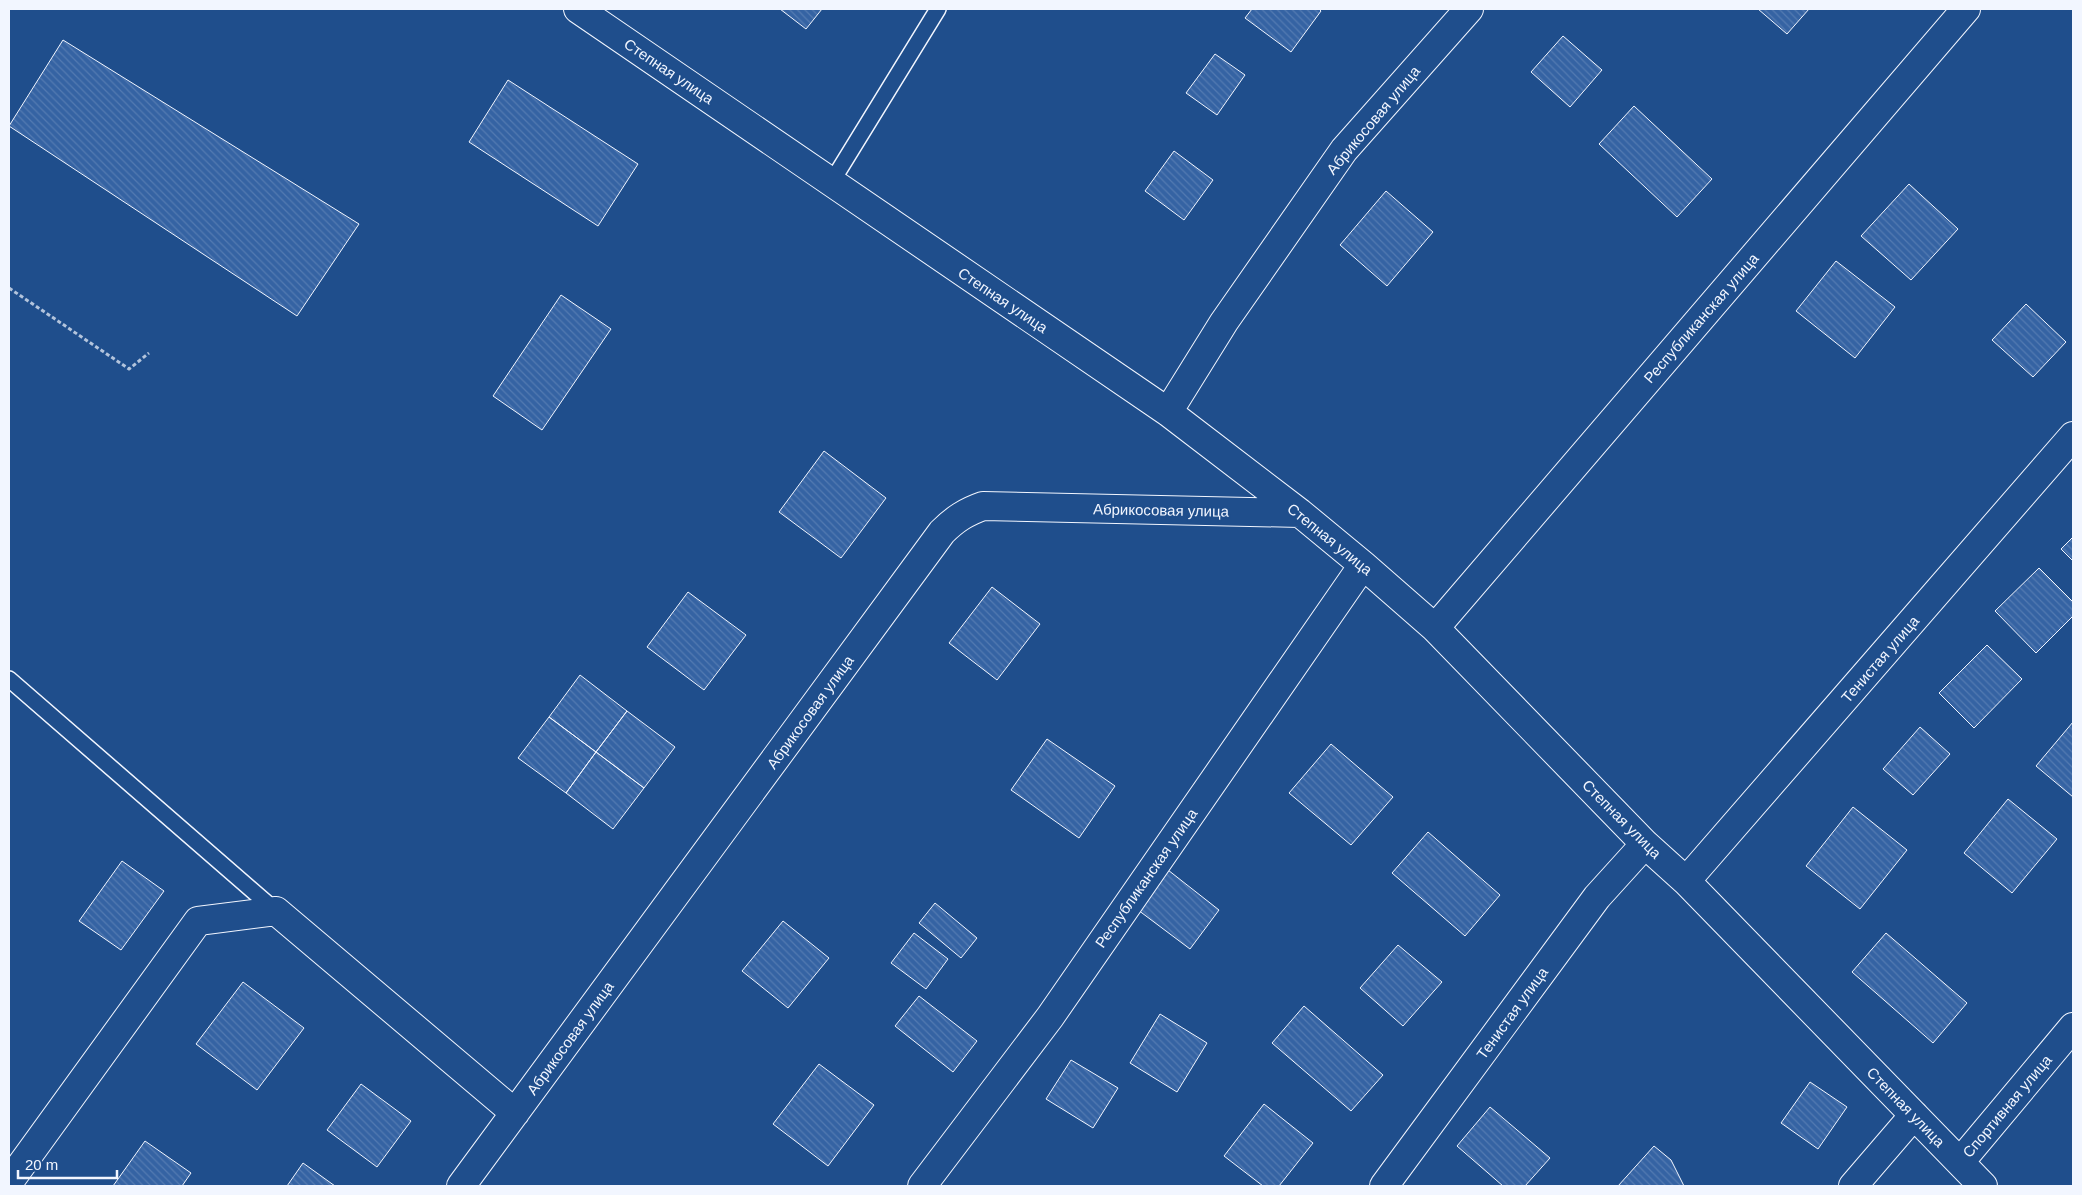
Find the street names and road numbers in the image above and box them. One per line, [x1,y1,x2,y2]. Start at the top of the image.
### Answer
street label: Степная улица [621,35,717,108]
street label: Абрикосовая улица [1323,62,1424,178]
street label: Республиканская улица [1640,249,1762,386]
street label: Степная улица [955,264,1051,337]
street label: Абрикосовая улица [1093,500,1230,520]
street label: Степная улица [1284,500,1376,579]
street label: Тенистая улица [1838,612,1923,706]
street label: Абрикосовая улица [763,651,857,772]
street label: Степная улица [1579,776,1665,862]
street label: Республиканская улица [1091,805,1201,951]
street label: Тенистая улица [1473,963,1551,1062]
street label: Абрикосовая улица [523,977,617,1098]
street label: Спортивная улица [1959,1051,2055,1161]
street label: Степная улица [1864,1064,1949,1151]

